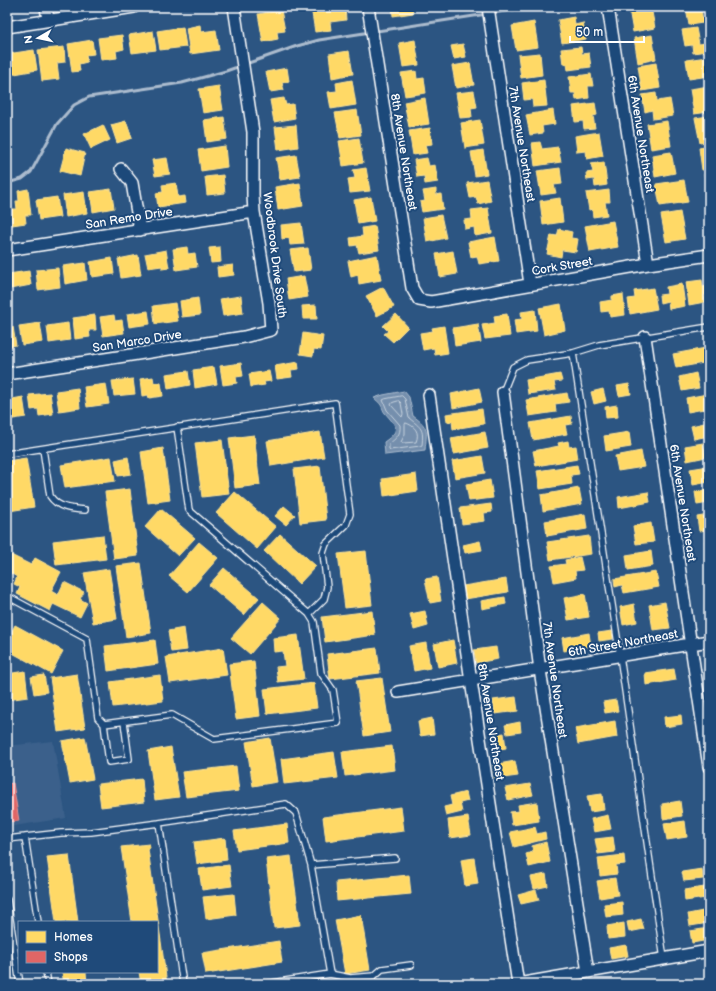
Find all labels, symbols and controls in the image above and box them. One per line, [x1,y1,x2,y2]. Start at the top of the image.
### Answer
north arrow [18,18,58,58]
scale bar [570,18,644,44]
text: 50 m [576,25,603,40]
text: N [22,34,36,45]
street label: 6th Avenue Northeast [624,74,657,194]
street label: 7th Avenue Northeast [505,85,538,203]
street label: 8th Avenue Northeast [387,93,420,212]
street label: Woodbrook Drive South [259,191,290,319]
street label: San Remo Drive [84,204,174,233]
street label: Cork Street [530,254,594,279]
street label: San Marco Drive [91,327,183,356]
street label: 6th Avenue Northeast [666,443,699,563]
street label: 7th Avenue Northeast [539,621,570,739]
street label: 6th Street Northeast [567,626,679,661]
street label: 8th Avenue Northeast [474,663,507,782]
legend [18,921,158,973]
text: Homes [54,930,93,945]
text: Shops [54,950,88,965]

